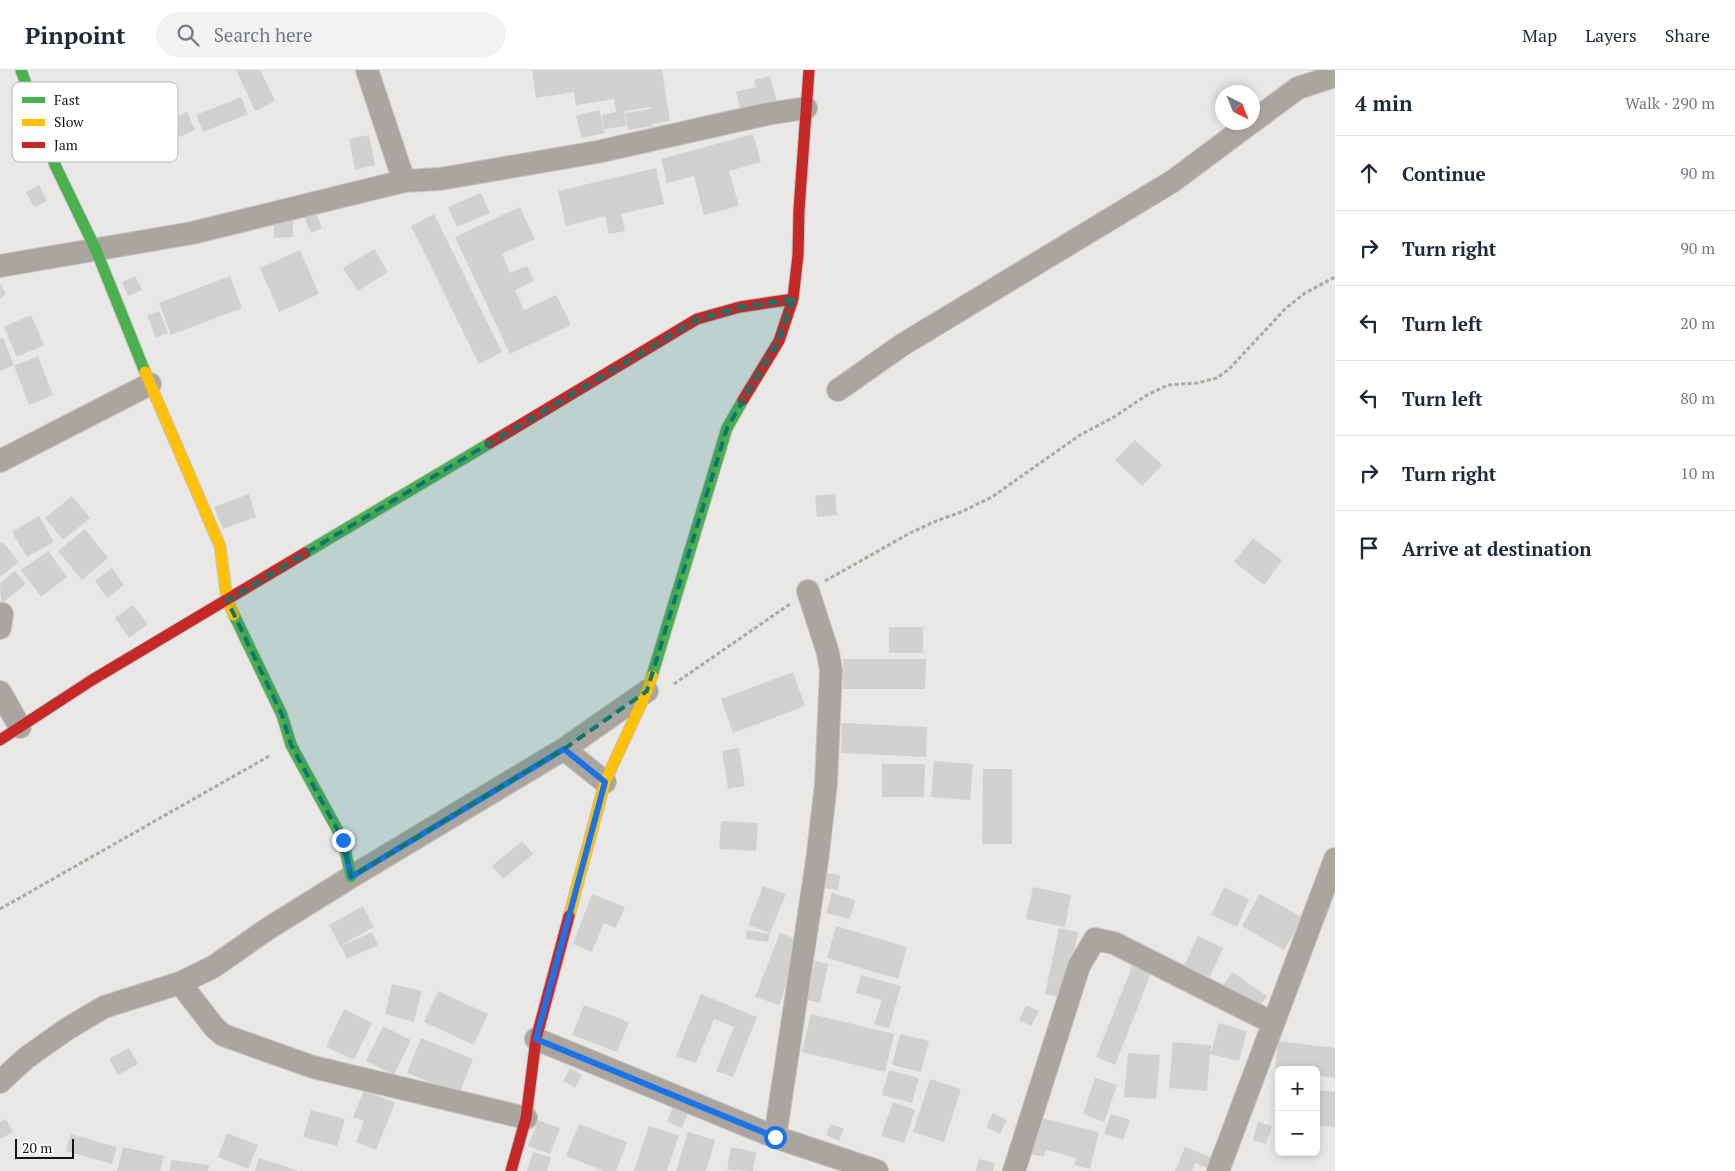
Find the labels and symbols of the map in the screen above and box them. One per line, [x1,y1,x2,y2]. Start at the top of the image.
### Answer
legend [12,82,178,162]
north arrow [1215,85,1260,130]
text: Fast [54,90,81,109]
text: Slow [54,112,84,131]
text: Jam [54,135,78,154]
route end [332,829,355,852]
route start [764,1126,787,1149]
scale bar [15,1136,74,1159]

